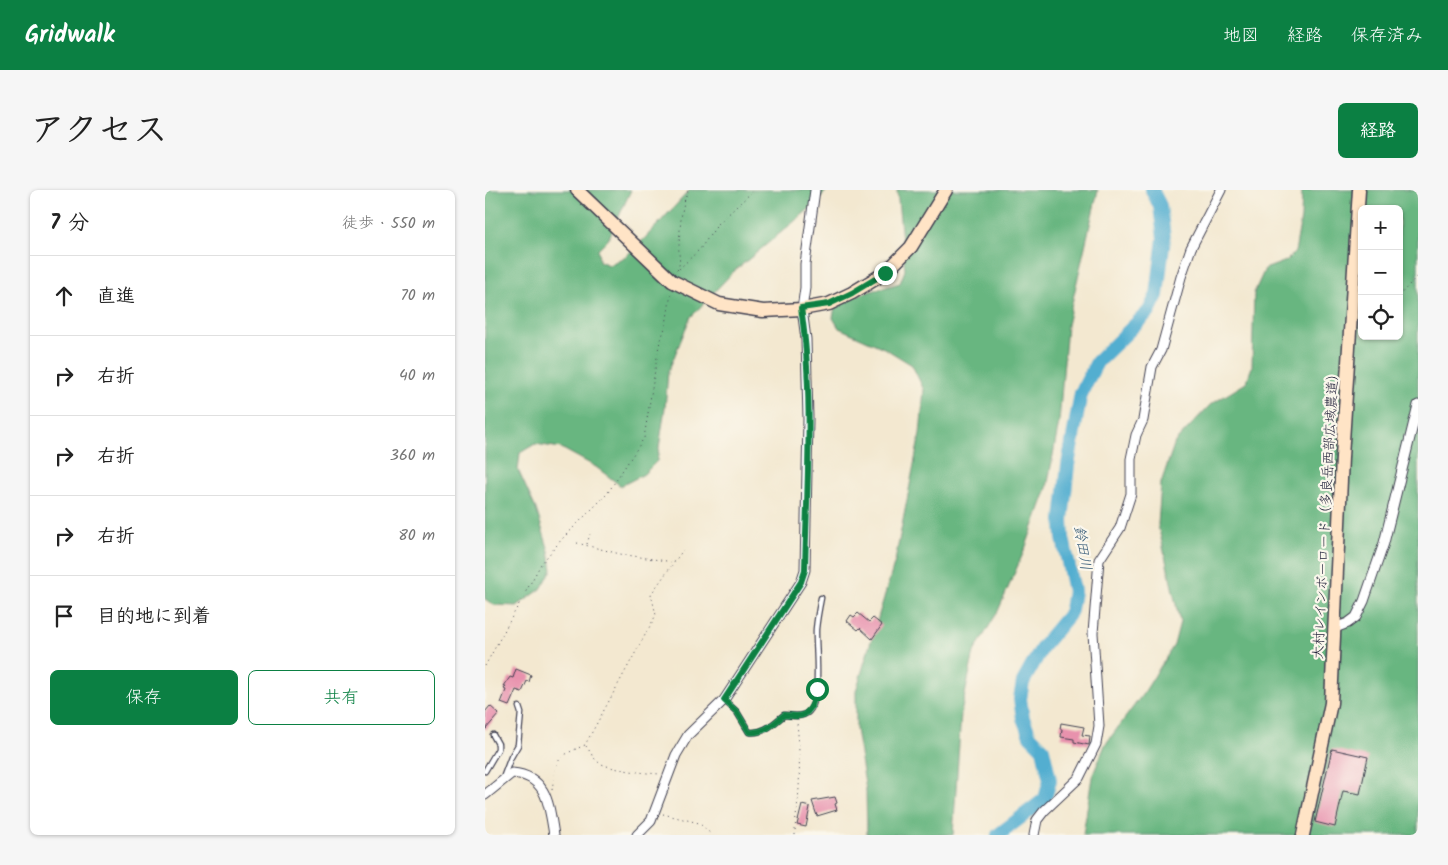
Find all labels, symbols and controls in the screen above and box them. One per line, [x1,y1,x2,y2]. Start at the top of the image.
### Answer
text: Gridwalk [25,16,115,55]
text: 地図 [1223,22,1259,51]
text: 経路 [1287,22,1323,51]
text: 保存済み [1351,22,1423,51]
button: 経路 [1338,103,1418,158]
text: アクセス [30,104,168,160]
map controls [1358,205,1403,340]
button: + [1358,205,1403,250]
text: 7 分 [50,207,89,240]
text: 徒歩 · 550 m [342,211,435,236]
button: − [1358,250,1403,295]
route end [874,262,897,285]
icon: ahead [50,282,78,310]
text: 直進 [97,282,135,312]
text: 70 m [400,283,435,308]
button: locate [1358,295,1403,340]
icon: right [50,362,78,390]
text: 右折 [97,362,135,392]
text: 40 m [399,363,435,388]
street label: 大村レインボーロード（多良岳西部広域農道） [1307,366,1345,660]
icon: right [50,442,78,470]
text: 右折 [97,442,135,472]
text: 360 m [390,443,435,468]
icon: right [50,522,78,550]
text: 右折 [97,522,135,552]
text: 80 m [398,523,435,548]
water label: 鈴田川 [1067,524,1097,572]
icon: arrive [50,602,78,630]
text: 目的地に到着 [97,602,211,632]
button: 保存 [50,670,238,725]
button: 共有 [248,670,435,725]
route start [806,678,829,701]

